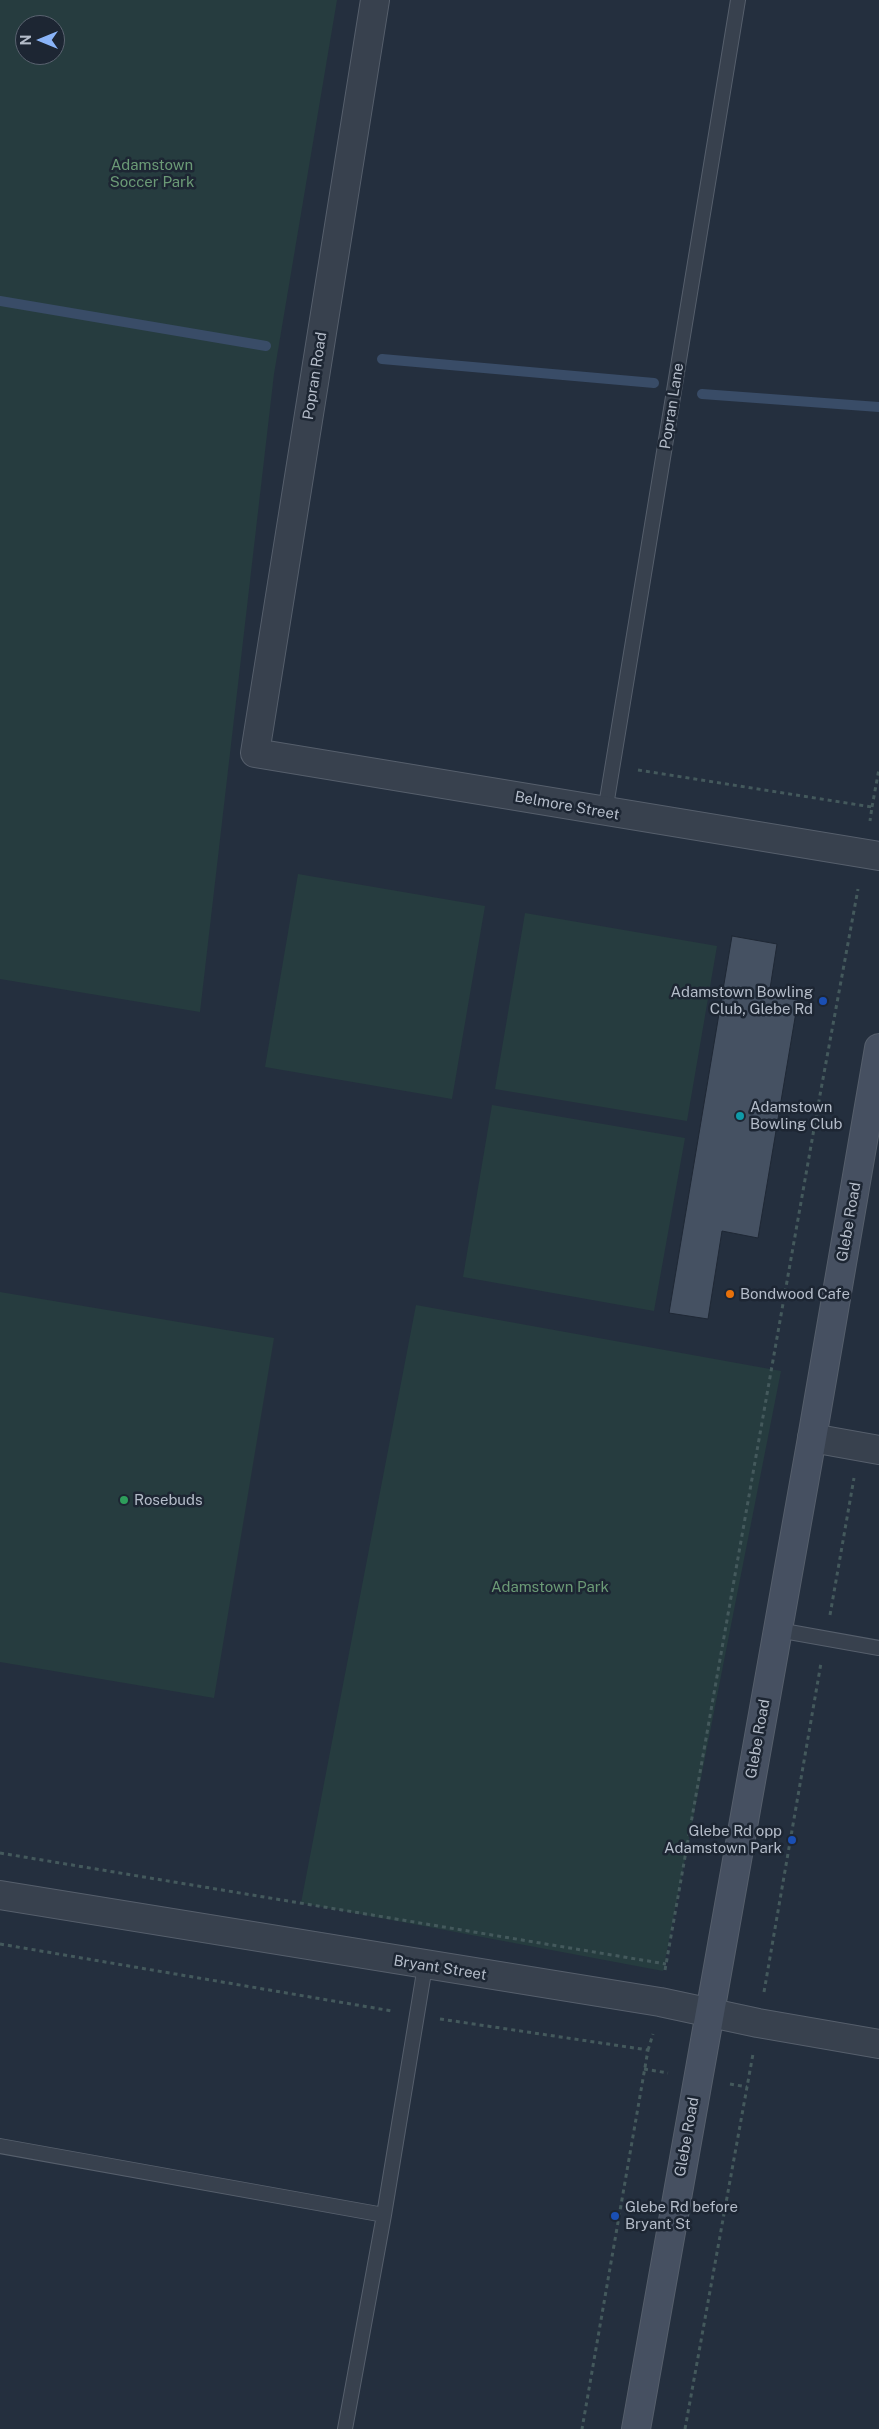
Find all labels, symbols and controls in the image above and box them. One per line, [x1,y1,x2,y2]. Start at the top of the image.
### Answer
north arrow [15,15,65,65]
text: N [18,35,34,45]
park label: Adamstown Soccer Park [110,156,194,191]
street label: Popran Road [299,331,331,421]
street label: Popran Lane [656,362,688,450]
street label: Belmore Street [513,788,621,824]
place label: Adamstown Bowling Club, Glebe Rd [671,983,813,1018]
marker: Adamstown Bowling Club, Glebe Rd [817,995,829,1007]
place label: Adamstown Bowling Club [750,1098,842,1133]
marker: Adamstown Bowling Club [734,1110,746,1122]
street label: Glebe Road [833,1181,865,1263]
place label: Bondwood Cafe [740,1285,850,1303]
marker: Bondwood Cafe [724,1288,736,1300]
place label: Rosebuds [134,1491,203,1509]
marker: Rosebuds [118,1494,130,1506]
park label: Adamstown Park [491,1578,609,1596]
street label: Glebe Road [742,1698,774,1780]
place label: Glebe Rd opp Adamstown Park [664,1822,782,1857]
marker: Glebe Rd opp Adamstown Park [786,1834,798,1846]
street label: Bryant Street [392,1952,488,1984]
street label: Glebe Road [671,2096,703,2178]
place label: Glebe Rd before Bryant St [625,2198,738,2233]
marker: Glebe Rd before Bryant St [609,2210,621,2222]

